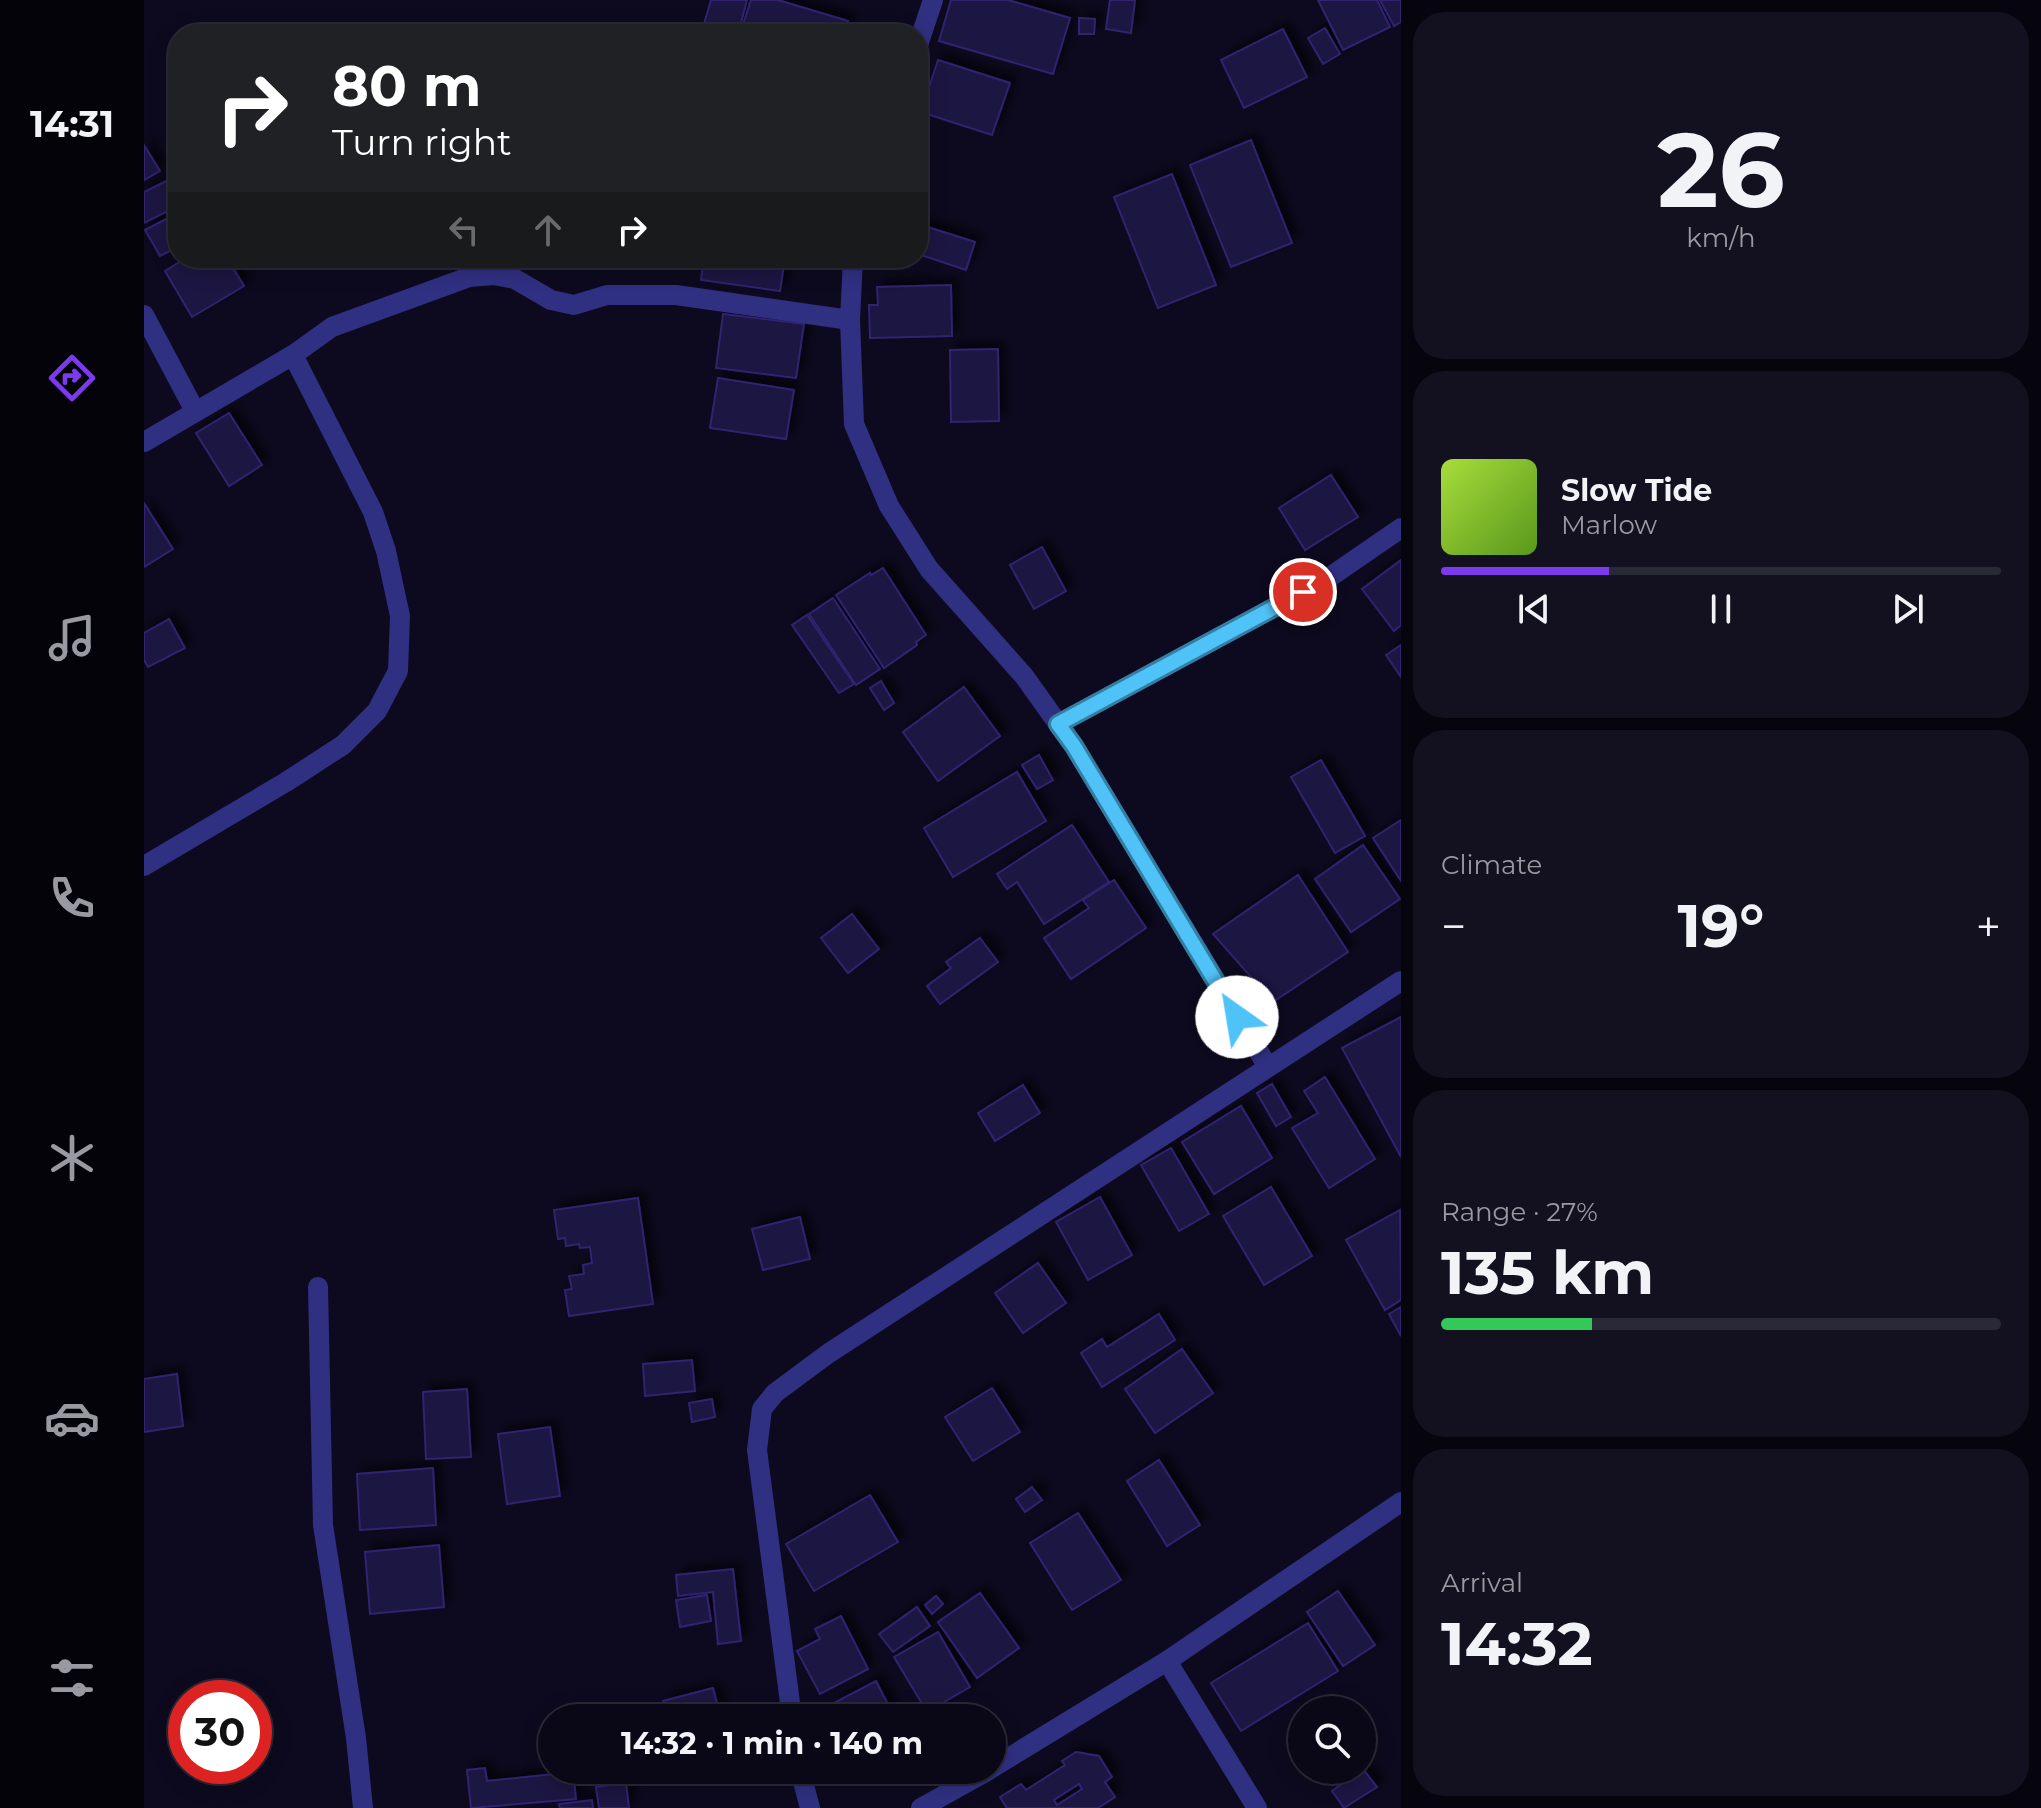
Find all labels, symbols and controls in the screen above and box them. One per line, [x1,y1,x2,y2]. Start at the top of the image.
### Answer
text: 80 m [332,52,482,120]
icon: right [200,56,304,160]
text: 14:31 [30,102,114,146]
text: 26 [1657,106,1785,233]
text: Turn right [332,120,512,164]
icon: left [442,208,486,252]
icon: ahead [526,208,570,252]
icon: right [610,208,654,252]
text: km/h [1686,222,1756,254]
icon: directions [44,350,100,406]
text: Slow Tide [1561,472,1712,509]
text: Marlow [1561,509,1657,541]
pin [1269,558,1337,626]
icon: arrive [1281,570,1325,614]
icon: previous [1512,587,1556,631]
icon: pause [1699,587,1743,631]
icon: next [1886,587,1930,631]
icon: music [44,610,100,666]
text: Climate [1441,849,1542,881]
icon: phone [44,870,100,926]
text: 19° [1678,889,1764,962]
text: − [1441,899,1466,953]
text: + [1976,899,2001,953]
position arrow [1195,975,1279,1059]
icon: climate [44,1130,100,1186]
text: Range · 27% [1441,1196,1598,1228]
text: 135 km [1441,1236,1654,1309]
icon: car [44,1390,100,1446]
text: Arrival [1441,1567,1523,1599]
text: 14:32 [1441,1607,1593,1680]
icon: filters [44,1650,100,1706]
speed limit sign: 30 [168,1680,272,1784]
map controls [1288,1696,1376,1784]
button: search [1288,1696,1376,1784]
text: 14:32 · 1 min · 140 m [621,1725,923,1762]

